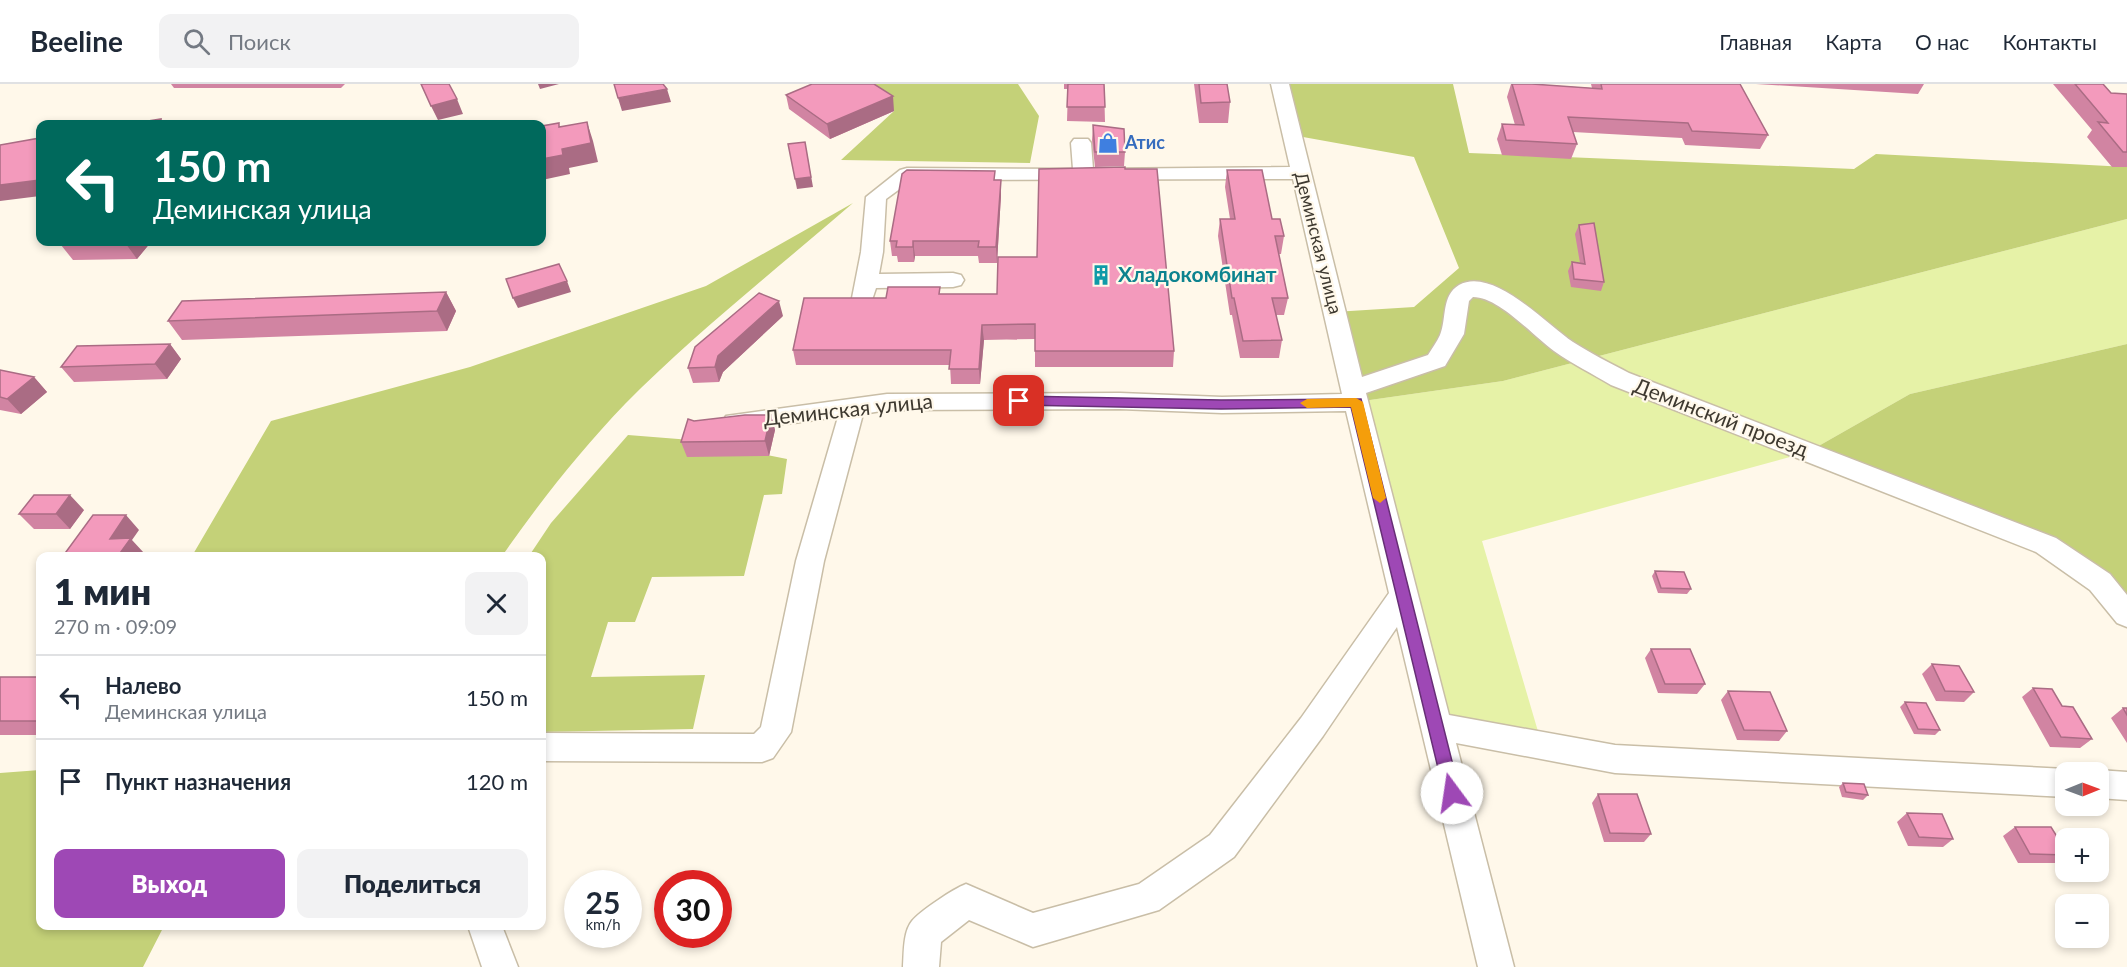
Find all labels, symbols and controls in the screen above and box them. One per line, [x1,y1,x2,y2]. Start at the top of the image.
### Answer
search box [159,14,579,68]
text: Beeline [30,24,123,58]
icon: search [180,25,213,58]
text: Поиск [228,28,291,55]
text: Главная [1719,29,1792,54]
text: Карта [1825,29,1882,54]
text: О нас [1915,29,1969,54]
text: Контакты [2002,29,2097,54]
shop icon: Атис [1096,131,1120,155]
place label: Атис [1124,131,1165,153]
text: 150 m [153,141,271,191]
icon: left [54,144,132,222]
street label: Деминская улица [1291,169,1347,316]
text: Деминская улица [153,192,372,225]
place label: Хладокомбинат [1118,261,1277,286]
building icon: Хладокомбинат [1089,263,1113,287]
street label: Деминский проезд [1631,372,1812,461]
pin [993,375,1044,426]
icon: arrive [1002,384,1035,417]
street label: Деминская улица [762,387,934,430]
text: 1 мин [54,569,151,613]
button: close [465,572,528,635]
text: 270 m · 09:09 [54,614,177,638]
text: Налево [105,672,181,699]
icon: left [54,681,87,714]
text: 150 m [466,684,528,711]
text: Деминская улица [105,699,267,723]
position arrow [1420,761,1484,825]
north arrow [2055,762,2109,816]
map controls [2055,762,2109,948]
icon: arrive [54,765,87,798]
text: Пункт назначения [105,768,291,795]
text: 120 m [466,768,528,795]
button: + [2055,828,2109,882]
button: Выход [54,849,285,918]
button: Поделиться [297,849,528,918]
speed limit sign: 30 [654,870,732,948]
text: 25 [586,884,620,920]
button: − [2055,894,2109,948]
text: km/h [585,915,621,933]

